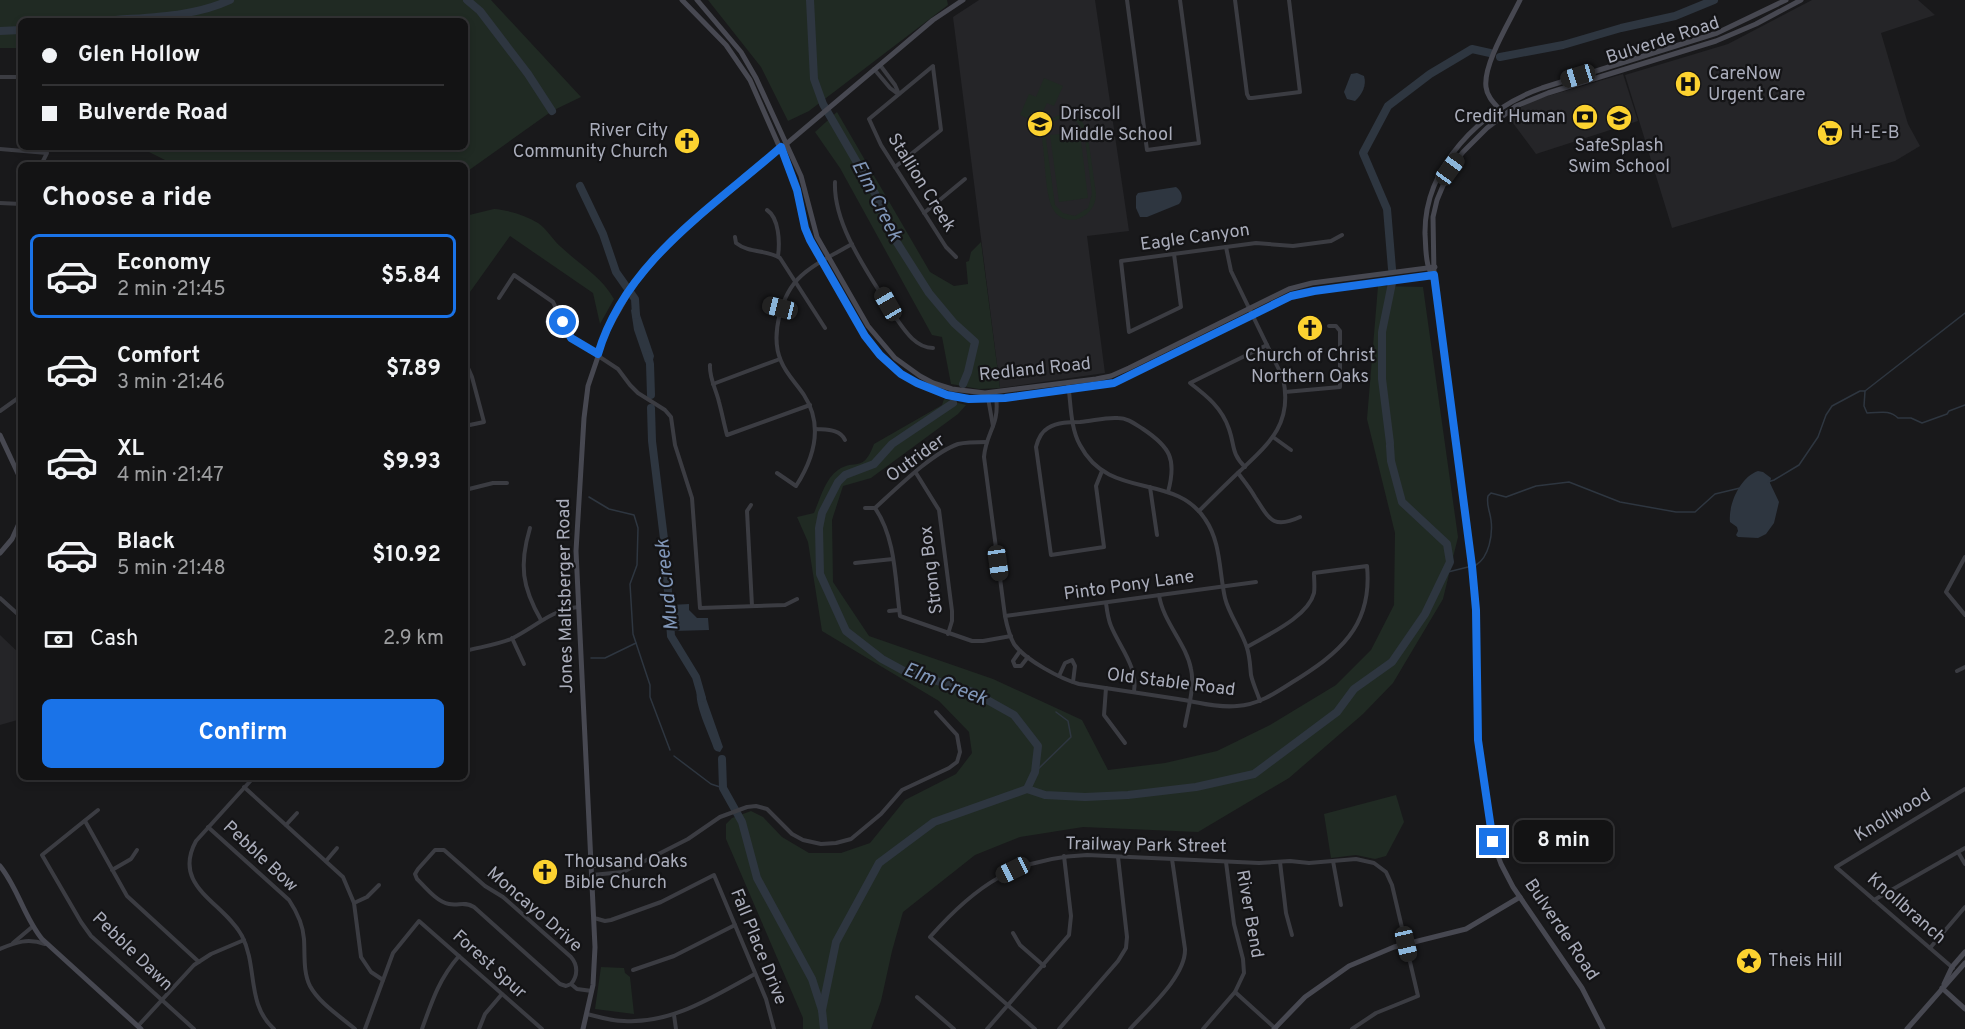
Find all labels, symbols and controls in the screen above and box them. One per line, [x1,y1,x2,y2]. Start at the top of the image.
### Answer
street label: Bulverde Road [1603,12,1723,70]
text: Glen Hollow [78,42,200,69]
car [1558,62,1598,90]
place label: CareNow Urgent Care [1708,63,1805,107]
hospital icon: CareNow Urgent Care [1673,69,1703,99]
text: Bulverde Road [78,100,228,127]
bank icon: Credit Human [1570,102,1600,132]
place label: Driscoll Middle School [1060,103,1173,147]
school or university icon: SafeSplash Swim School [1604,103,1634,133]
place label: Credit Human [1454,106,1566,129]
school or university icon: Driscoll Middle School [1025,109,1055,139]
supermarket icon: H-E-B [1815,118,1845,148]
place label: River City Community Church [513,120,668,164]
place label: H-E-B [1850,122,1900,145]
church icon: River City Community Church [672,126,702,156]
street label: Stallion Creek [881,129,961,237]
place label: SafeSplash Swim School [1568,135,1670,179]
car [1432,149,1468,189]
water label: Elm Creek [844,156,908,247]
text: Choose a ride [42,181,212,215]
street label: Eagle Canyon [1139,219,1251,257]
icon: car [45,249,99,303]
text: Economy [117,250,211,277]
text: $5.84 [381,263,441,290]
text: 2 min · 21:45 [117,277,226,303]
car [871,284,905,324]
car [760,295,800,321]
route start [549,308,576,335]
church icon: Church of Christ Northern Oaks [1295,313,1325,343]
icon: car [45,342,99,396]
text: Comfort [117,343,200,370]
place label: Church of Christ Northern Oaks [1245,345,1375,389]
street label: Redland Road [978,353,1092,387]
text: $7.89 [386,356,441,383]
text: 3 min · 21:46 [117,370,225,396]
street label: Outrider [882,430,950,488]
icon: car [45,435,99,489]
text: XL [117,436,144,463]
text: $9.93 [382,449,441,476]
text: 4 min · 21:47 [117,463,224,489]
street label: Jones Maltsberger Road [553,498,579,694]
street label: Strong Box [915,524,949,616]
icon: car [45,528,99,582]
text: Black [117,529,175,556]
water label: Mud Creek [650,537,686,632]
text: $10.92 [372,542,441,569]
car [987,544,1009,582]
text: 5 min · 21:48 [117,556,226,582]
street label: Pinto Pony Lane [1062,565,1196,607]
icon: cash [42,623,75,656]
text: Cash [90,626,139,653]
text: 2.9 km [383,626,444,652]
water label: Elm Creek [899,657,992,713]
street label: Old Stable Road [1105,664,1237,702]
button: Confirm [42,699,444,768]
street label: Knollwood [1851,784,1935,848]
street label: Pebble Bow [218,816,303,898]
callout: 8 min [1514,821,1613,863]
route end [1479,828,1506,855]
text: 8 min [1537,828,1590,854]
street label: Trailway Park Street [1065,833,1227,859]
place label: Thousand Oaks Bible Church [564,851,688,895]
car [993,854,1033,886]
church icon: Thousand Oaks Bible Church [530,857,560,887]
street label: Moncayo Drive [481,862,587,958]
street label: River Bend [1230,868,1268,960]
street label: Knollbranch [1862,868,1950,950]
street label: Bulverde Road [1518,875,1604,985]
street label: Fall Place Drive [724,886,792,1008]
street label: Pebble Dawn [87,908,177,996]
car [1393,924,1419,964]
street label: Forest Spur [447,926,531,1004]
place icon: Theis Hill [1734,946,1764,976]
place label: Theis Hill [1768,950,1842,973]

